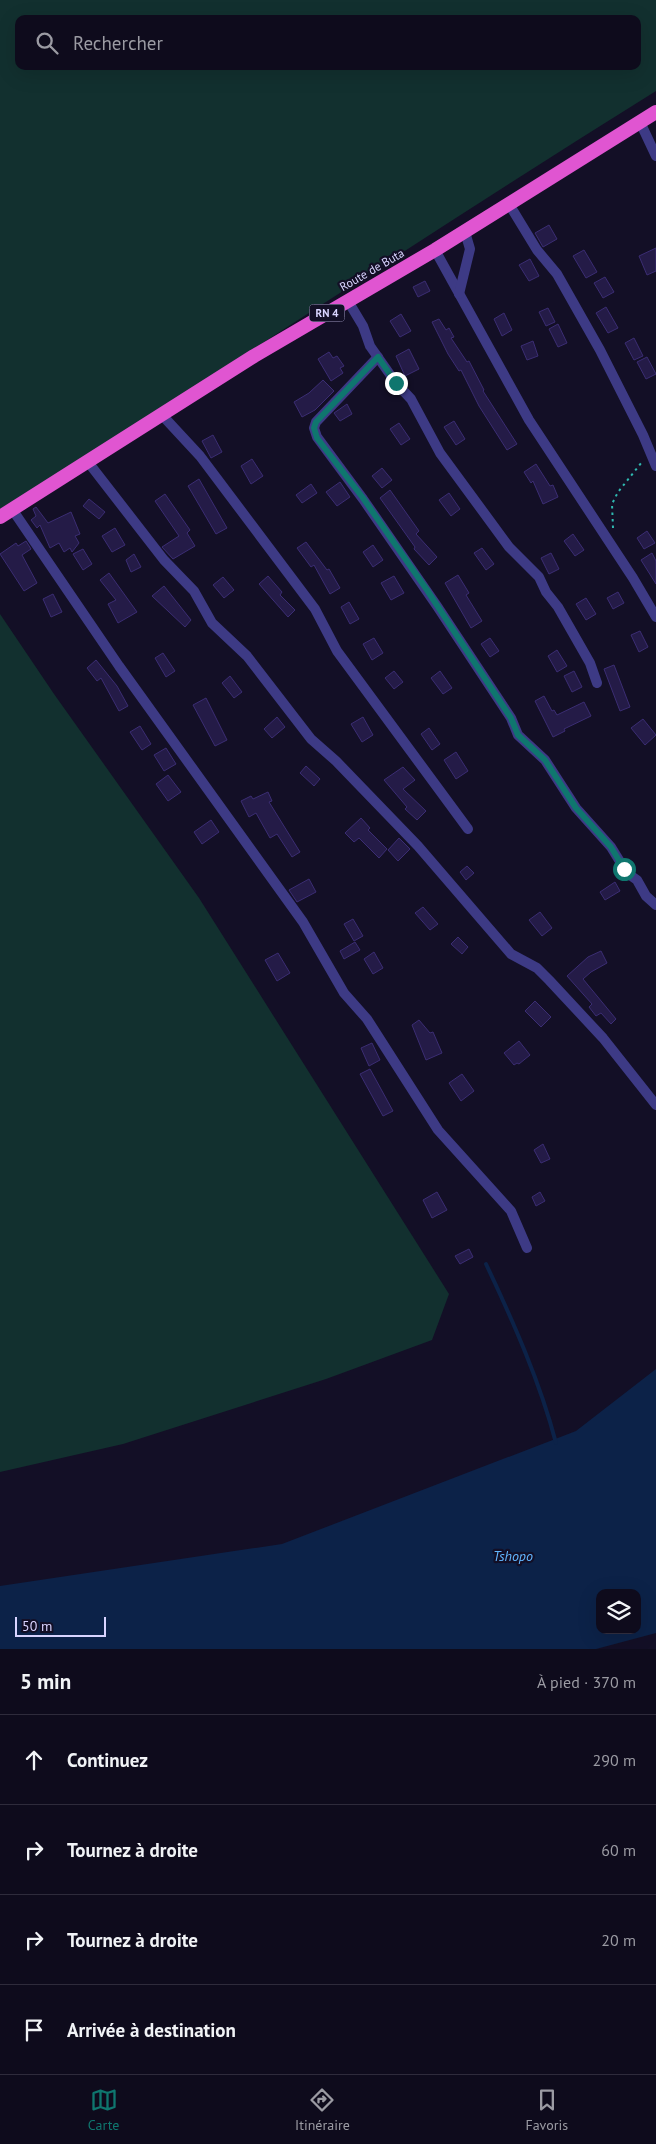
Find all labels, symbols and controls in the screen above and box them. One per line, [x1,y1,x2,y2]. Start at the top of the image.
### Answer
search box [15,15,641,70]
icon: search [33,29,61,57]
text: Rechercher [73,31,163,55]
street label: Route de Buta [337,245,407,294]
road number: RN 4 [310,304,344,322]
route end [385,372,408,395]
route start [613,858,636,881]
water label: Tshopo [493,1547,533,1565]
map controls [596,1589,641,1634]
button: layers [596,1589,641,1634]
scale bar [15,1614,106,1637]
text: 50 m [22,1617,52,1635]
text: 5 min [20,1668,71,1695]
text: À pied · 370 m [537,1672,636,1692]
icon: ahead [20,1746,48,1774]
text: Continuez [67,1748,148,1772]
text: 290 m [593,1750,636,1770]
icon: right [20,1836,48,1864]
text: Tournez à droite [67,1838,198,1862]
text: 60 m [601,1840,636,1860]
icon: right [20,1926,48,1954]
text: Tournez à droite [67,1928,198,1952]
text: 20 m [601,1930,636,1950]
icon: arrive [20,2016,48,2044]
text: Arrivée à destination [67,2018,236,2042]
tab: Carte [88,2086,119,2134]
tab: Itinéraire [295,2086,350,2134]
tab: Favoris [525,2086,568,2134]

